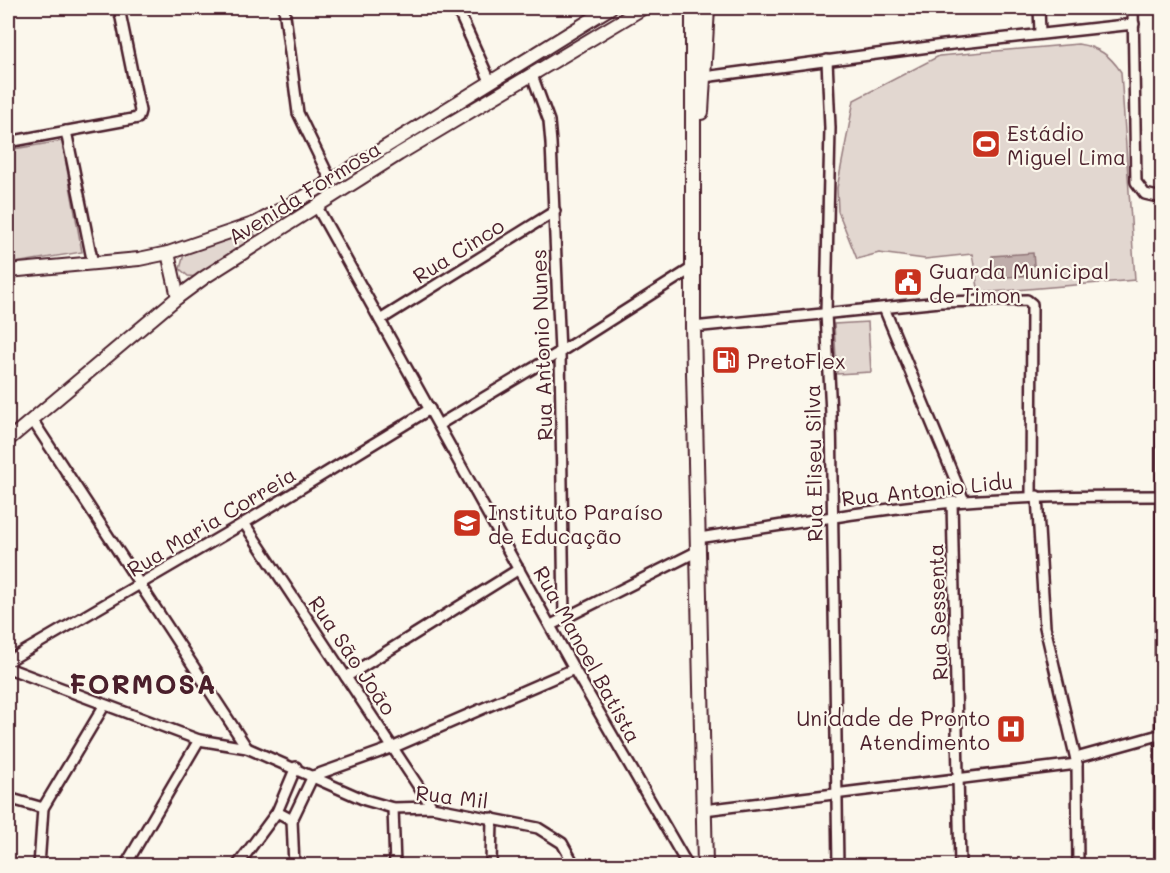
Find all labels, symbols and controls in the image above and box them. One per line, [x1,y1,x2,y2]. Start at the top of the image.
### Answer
place label: Estádio Miguel Lima [1007,119,1126,170]
sports icon: Estádio Miguel Lima [970,128,1002,160]
street label: Avenida Formosa [223,134,385,250]
street label: Rua Cinco [407,211,509,289]
street label: Rua Antonio Nunes [524,249,558,441]
place label: Guarda Municipal de Timon [929,257,1109,308]
public building icon: Guarda Municipal de Timon [892,266,924,298]
fuel station icon: PretoFlex [710,344,742,376]
place label: PretoFlex [747,347,846,374]
street label: Rua Eliseu Silva [798,384,828,542]
street label: Rua Maria Correia [122,460,300,582]
street label: Rua Antonio Lidu [840,467,1014,511]
place label: Instituto Paraíso de Educação [488,498,663,549]
school or university icon: Instituto Paraíso de Educação [451,507,483,539]
street label: Rua Sessenta [921,543,953,681]
street label: Rua Manoel Batista [528,561,648,747]
street label: Rua São João [303,590,403,720]
district label: FORMOSA [69,666,217,701]
place label: Unidade de Pronto Atendimento [796,704,990,755]
hospital icon: Unidade de Pronto Atendimento [995,713,1027,745]
street label: Rua Mil [414,778,490,814]

